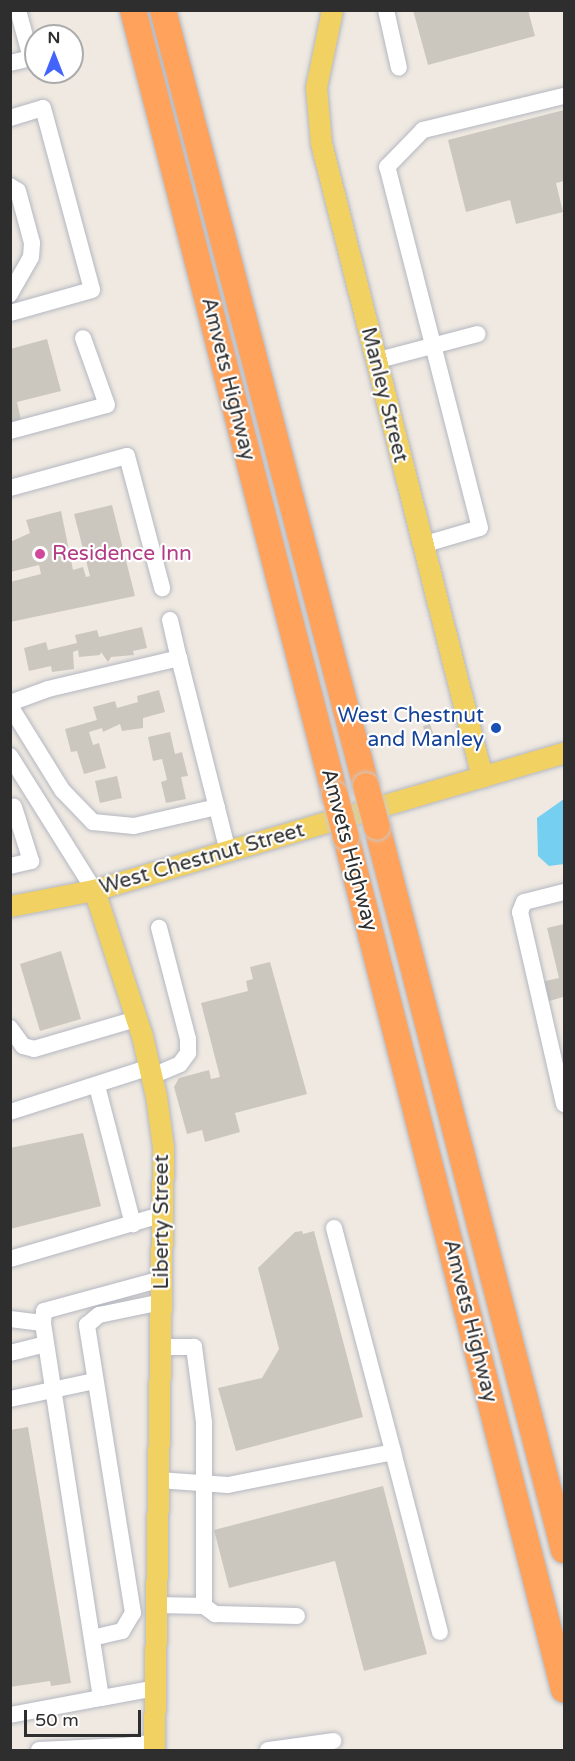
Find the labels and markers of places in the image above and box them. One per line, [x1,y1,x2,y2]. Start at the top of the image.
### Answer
place label: Residence Inn [52,541,192,567]
marker: Residence Inn [33,547,47,561]
place label: West Chestnut and Manley [338,703,484,753]
marker: West Chestnut and Manley [489,721,503,735]

